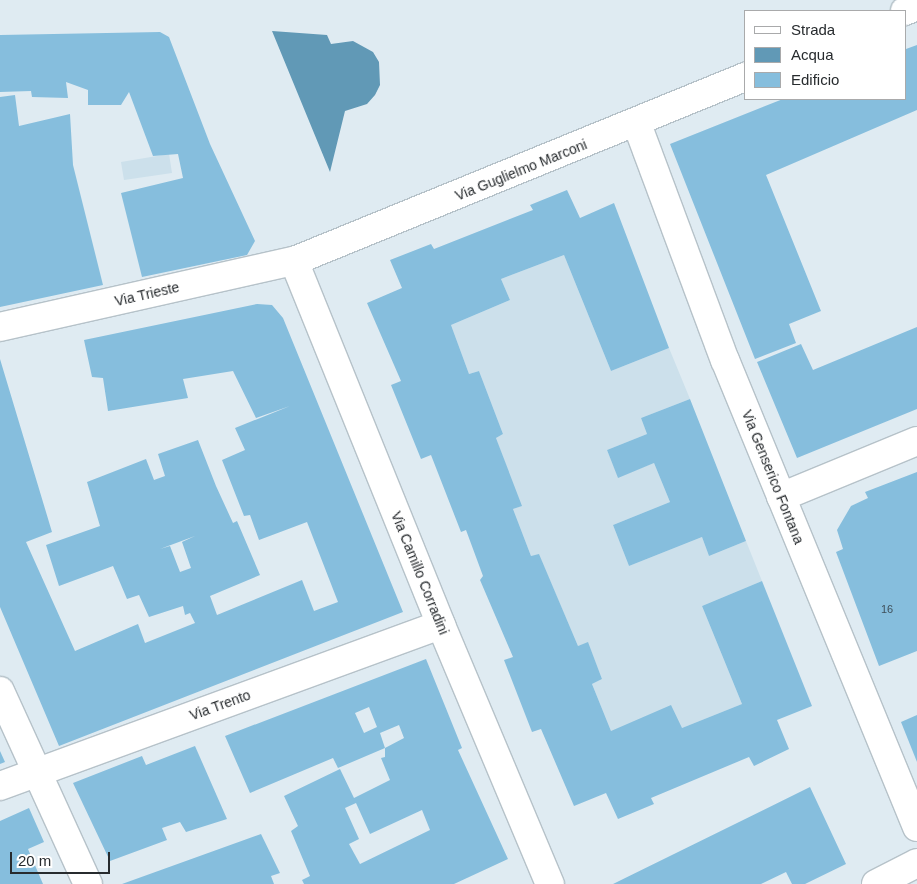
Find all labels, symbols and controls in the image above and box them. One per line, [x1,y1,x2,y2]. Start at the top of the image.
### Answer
legend [744,10,907,100]
text: Strada [791,21,835,38]
text: Acqua [791,46,834,63]
text: Edificio [791,71,839,88]
street label: Via Guglielmo Marconi [453,136,589,204]
street label: Via Trieste [113,278,181,310]
street label: Via Genserico Fontana [738,408,808,546]
street label: Via Camillo Corradini [388,509,452,637]
house number: 16 [881,602,893,616]
street label: Via Trento [187,686,253,724]
scale bar [12,842,112,874]
text: 20 m [18,852,51,869]

